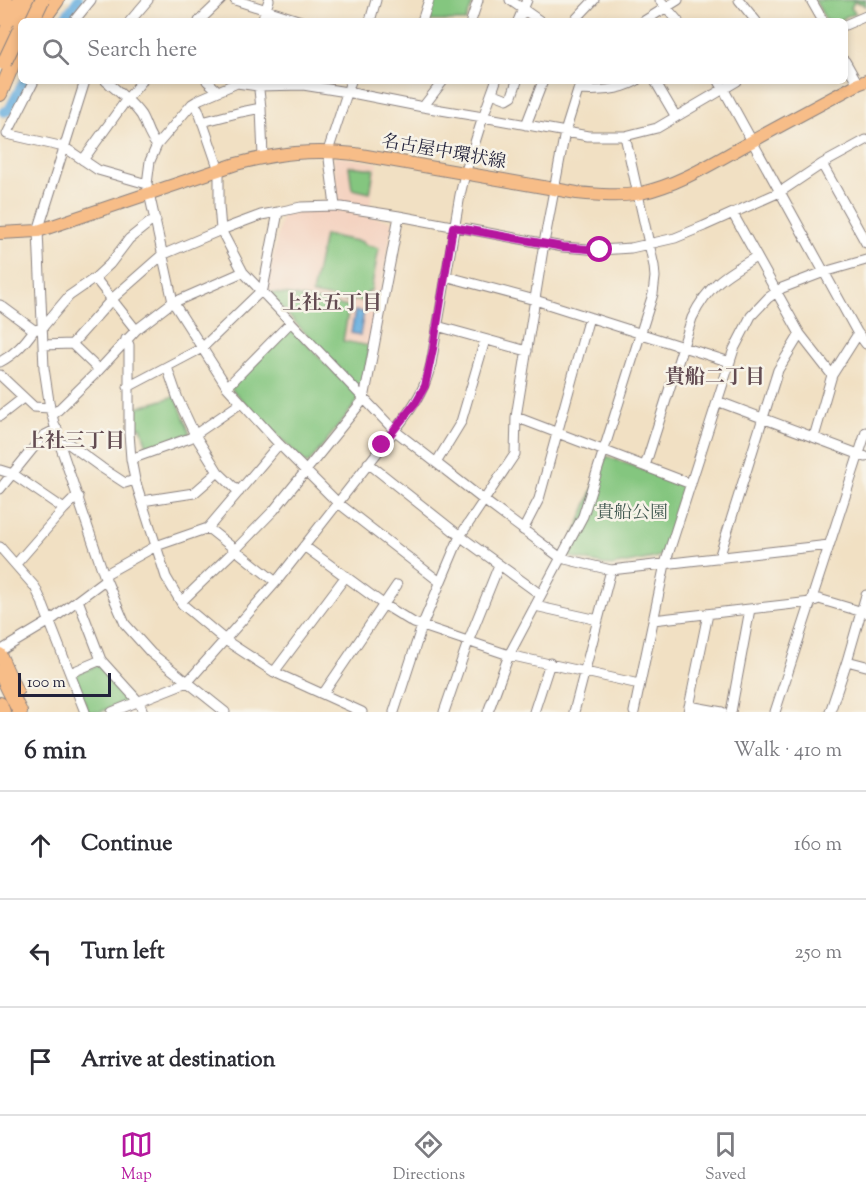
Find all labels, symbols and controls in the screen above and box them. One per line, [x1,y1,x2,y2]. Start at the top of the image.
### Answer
search box [18,18,848,84]
icon: search [39,35,72,68]
text: Search here [87,35,197,67]
street label: 名古屋中環状線 [379,129,508,177]
route start [586,236,612,262]
district label: 上社五丁目 [282,290,382,319]
district label: 貴船二丁目 [665,364,765,393]
district label: 上社三丁目 [25,428,125,457]
route end [368,431,394,457]
park label: 貴船公園 [596,501,668,527]
scale bar [18,670,111,698]
text: 100 m [27,672,66,695]
text: 6 min [24,733,87,770]
text: Walk · 410 m [733,737,842,766]
icon: ahead [24,829,57,862]
text: Continue [81,829,172,861]
text: 160 m [794,831,842,860]
icon: left [24,937,57,970]
text: Turn left [81,937,164,969]
text: 250 m [794,939,842,968]
icon: arrive [24,1045,57,1078]
text: Arrive at destination [81,1045,276,1077]
tab: Map [120,1128,153,1187]
tab: Directions [393,1128,465,1187]
tab: Saved [705,1128,746,1187]

